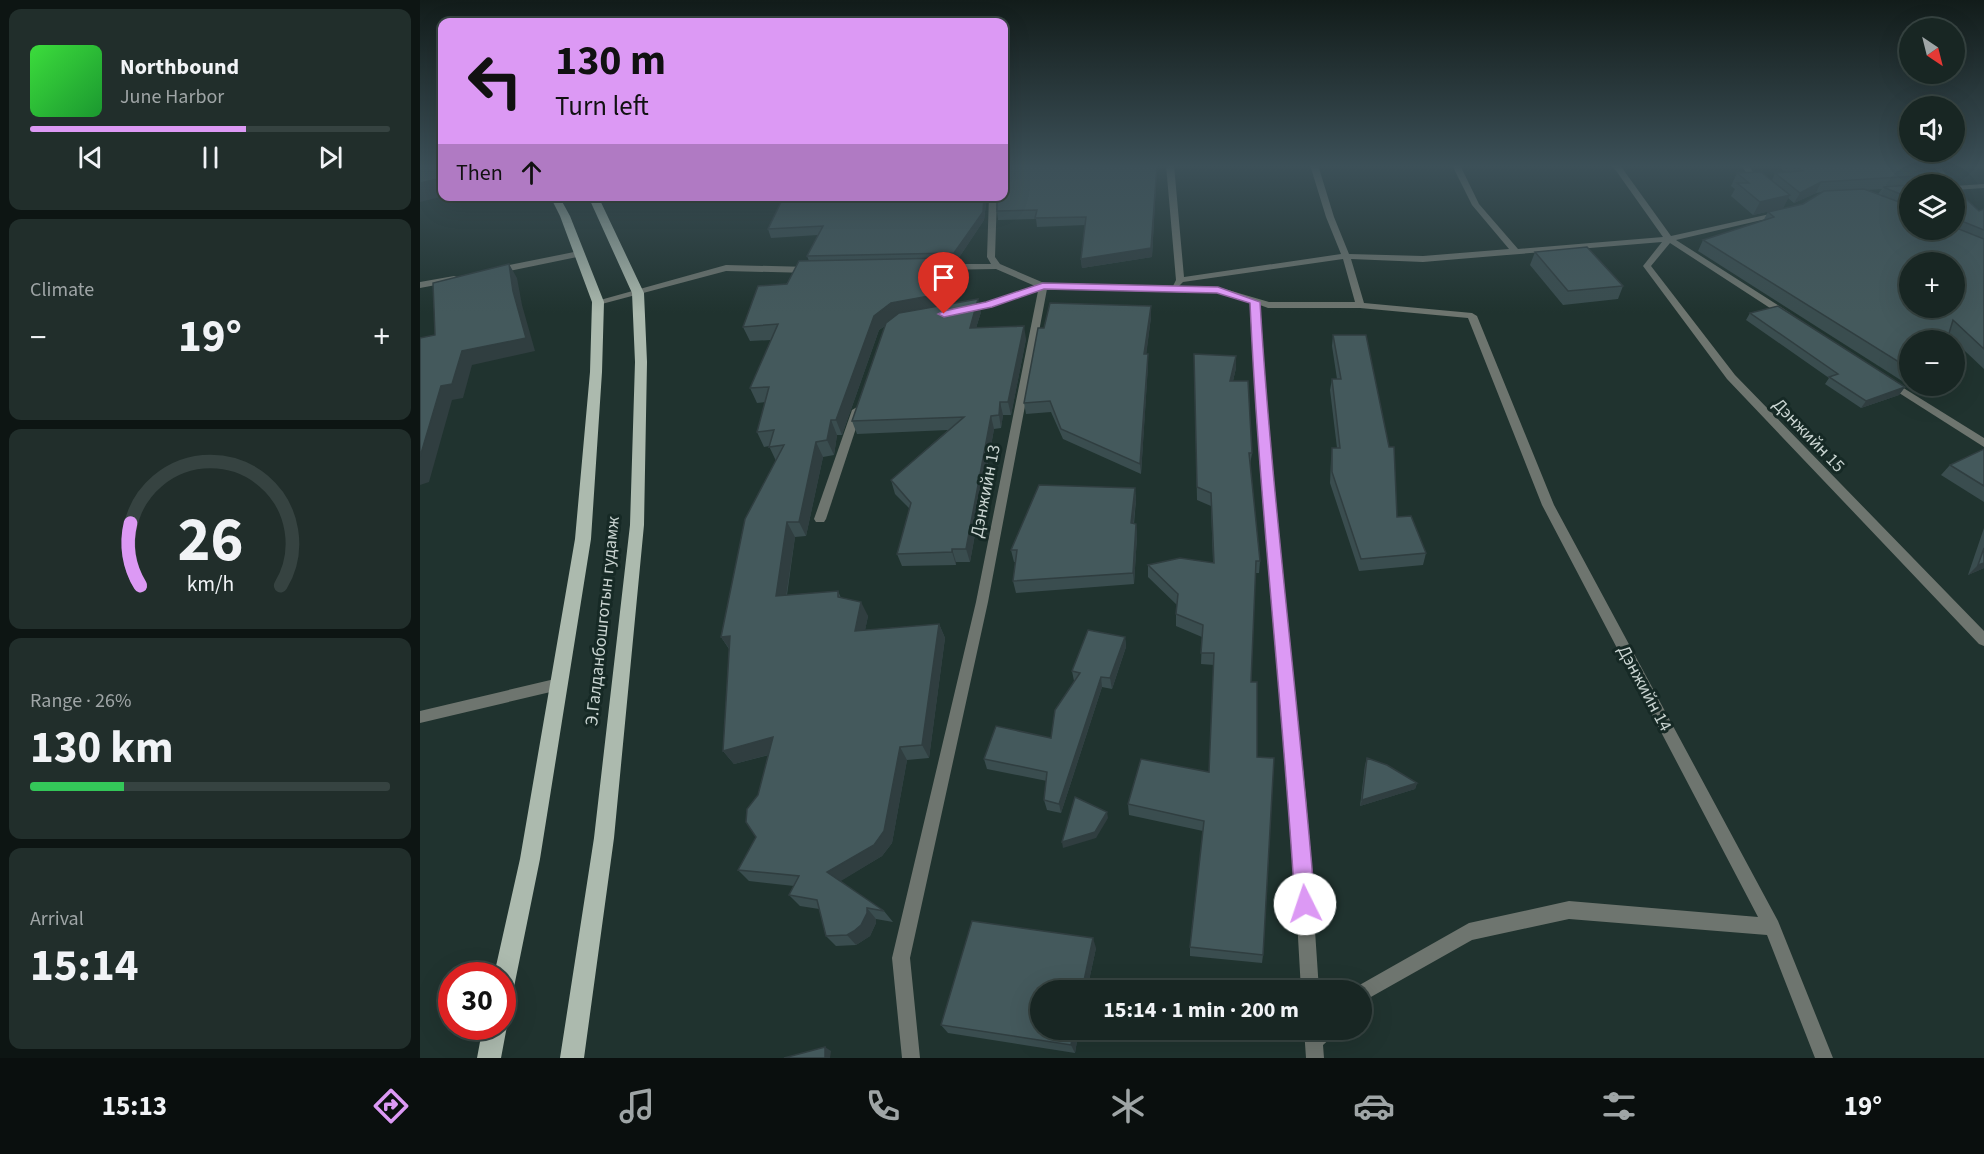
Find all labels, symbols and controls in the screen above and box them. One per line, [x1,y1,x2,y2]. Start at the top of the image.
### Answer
north arrow [1899,18,1965,84]
map controls [1899,18,1965,396]
text: 130 m [555,31,666,91]
icon: left [456,42,534,120]
text: Northbound [120,51,239,83]
text: June Harbor [120,83,224,111]
text: Turn left [555,87,649,126]
button: sound [1899,96,1965,162]
icon: previous [74,141,107,174]
icon: pause [194,141,227,174]
icon: next [314,141,347,174]
icon: ahead [515,156,548,189]
text: Then [456,157,503,189]
button: layers [1899,174,1965,240]
pin [918,252,969,314]
button: + [1899,252,1965,318]
icon: arrive [927,261,960,294]
text: Climate [30,276,94,304]
text: 19° [178,305,242,369]
text: − [30,314,46,361]
text: + [374,314,390,361]
button: − [1899,330,1965,396]
street label: Дэнжийн 15 [1767,393,1850,478]
street label: Дэнжийн 13 [964,442,1007,540]
text: 26 [177,496,243,585]
street label: Э.Галданбошготын гудамж [579,514,626,727]
text: km/h [186,569,234,600]
street label: Дэнжийн 14 [1611,641,1678,736]
text: Range · 26% [30,687,131,715]
text: 130 km [30,716,174,780]
position arrow [1273,872,1337,936]
text: Arrival [30,905,84,933]
text: 15:14 [30,934,139,998]
speed limit sign: 30 [438,962,516,1040]
text: 15:14 · 1 min · 200 m [1103,994,1299,1026]
icon: directions [370,1085,412,1127]
icon: music [616,1085,658,1127]
icon: phone [862,1085,904,1127]
icon: climate [1107,1085,1149,1127]
icon: car [1353,1085,1395,1127]
icon: filters [1598,1085,1640,1127]
text: 15:13 [102,1087,167,1126]
text: 19° [1844,1087,1882,1126]

